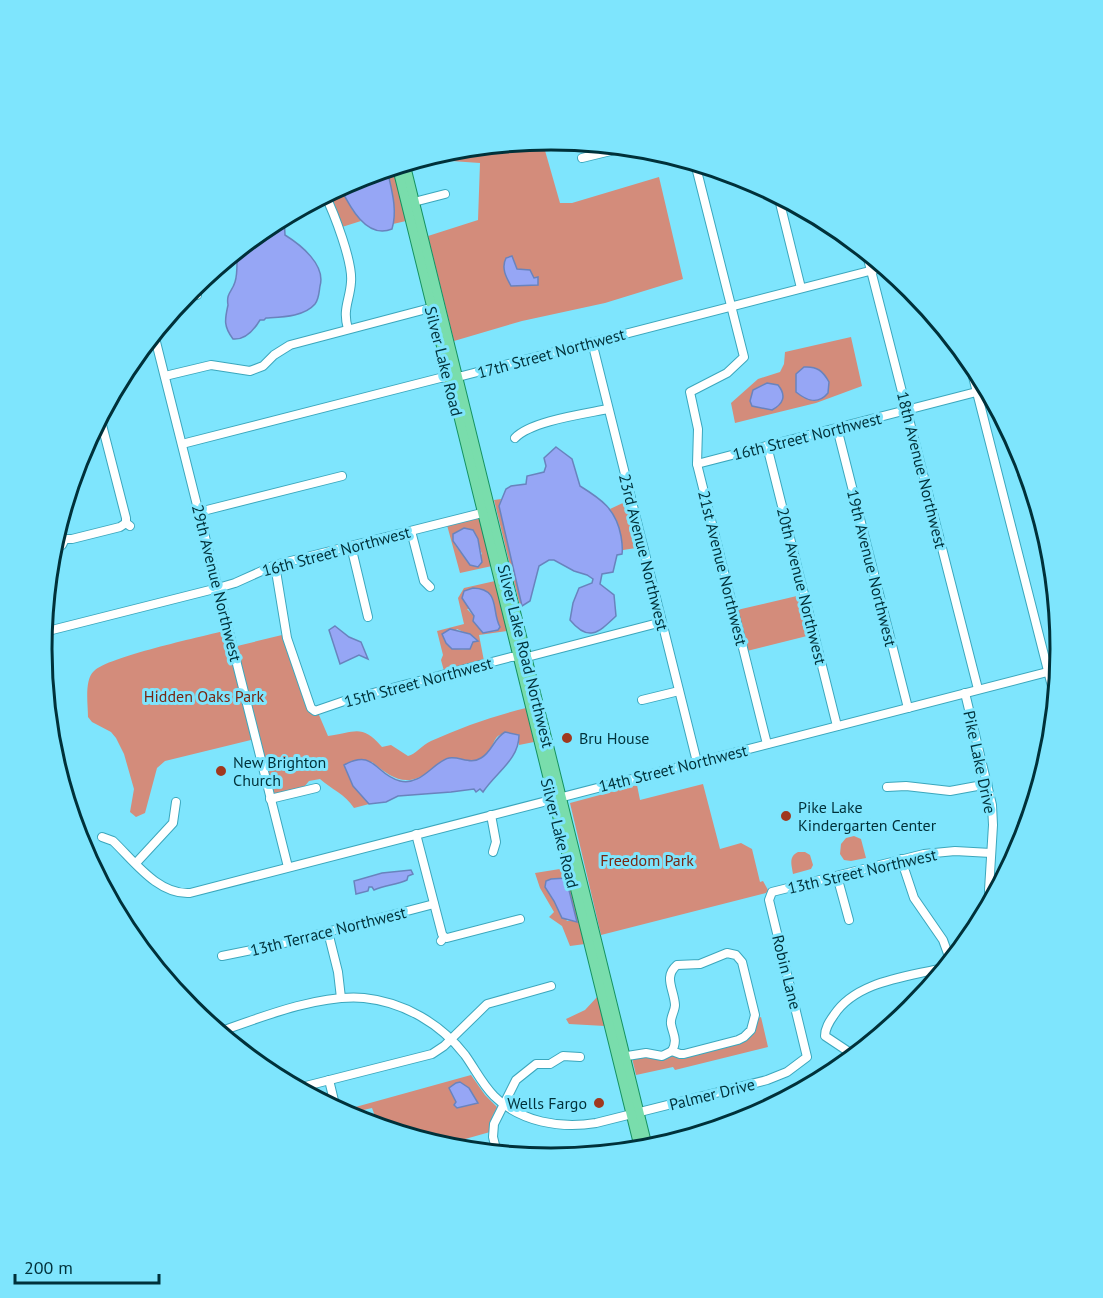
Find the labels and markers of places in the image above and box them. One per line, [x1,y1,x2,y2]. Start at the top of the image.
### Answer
place label: Bru House [579,728,650,748]
marker: Bru House [560,731,574,745]
place label: New Brighton Church [233,752,326,790]
marker: New Brighton Church [214,764,228,778]
place label: Pike Lake Kindergarten Center [798,797,937,835]
marker: Pike Lake Kindergarten Center [779,809,793,823]
place label: Wells Fargo [507,1093,587,1113]
marker: Wells Fargo [592,1096,606,1110]

